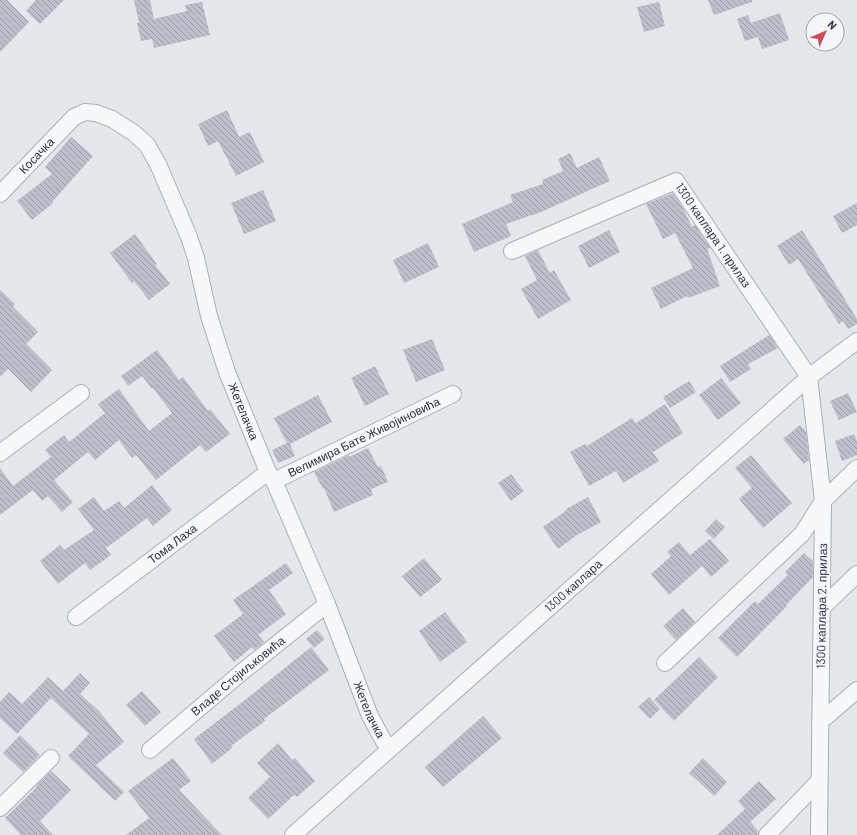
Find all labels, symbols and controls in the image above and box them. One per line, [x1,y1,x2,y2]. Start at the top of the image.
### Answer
north arrow [805,12,845,52]
text: N [825,17,840,32]
street label: Косачка [16,134,57,176]
street label: 1300 каплара 1. прилаз [673,180,754,290]
street label: Жетелачка [226,380,262,442]
street label: Велимира Бате Живојиновића [285,393,442,479]
street label: Тома Лаха [145,520,199,566]
street label: 1300 каплара 2. прилаз [813,543,830,669]
street label: 1300 каплара [541,556,605,614]
street label: Владе Стојиљковића [188,632,287,718]
street label: Жетелачка [351,679,389,740]

